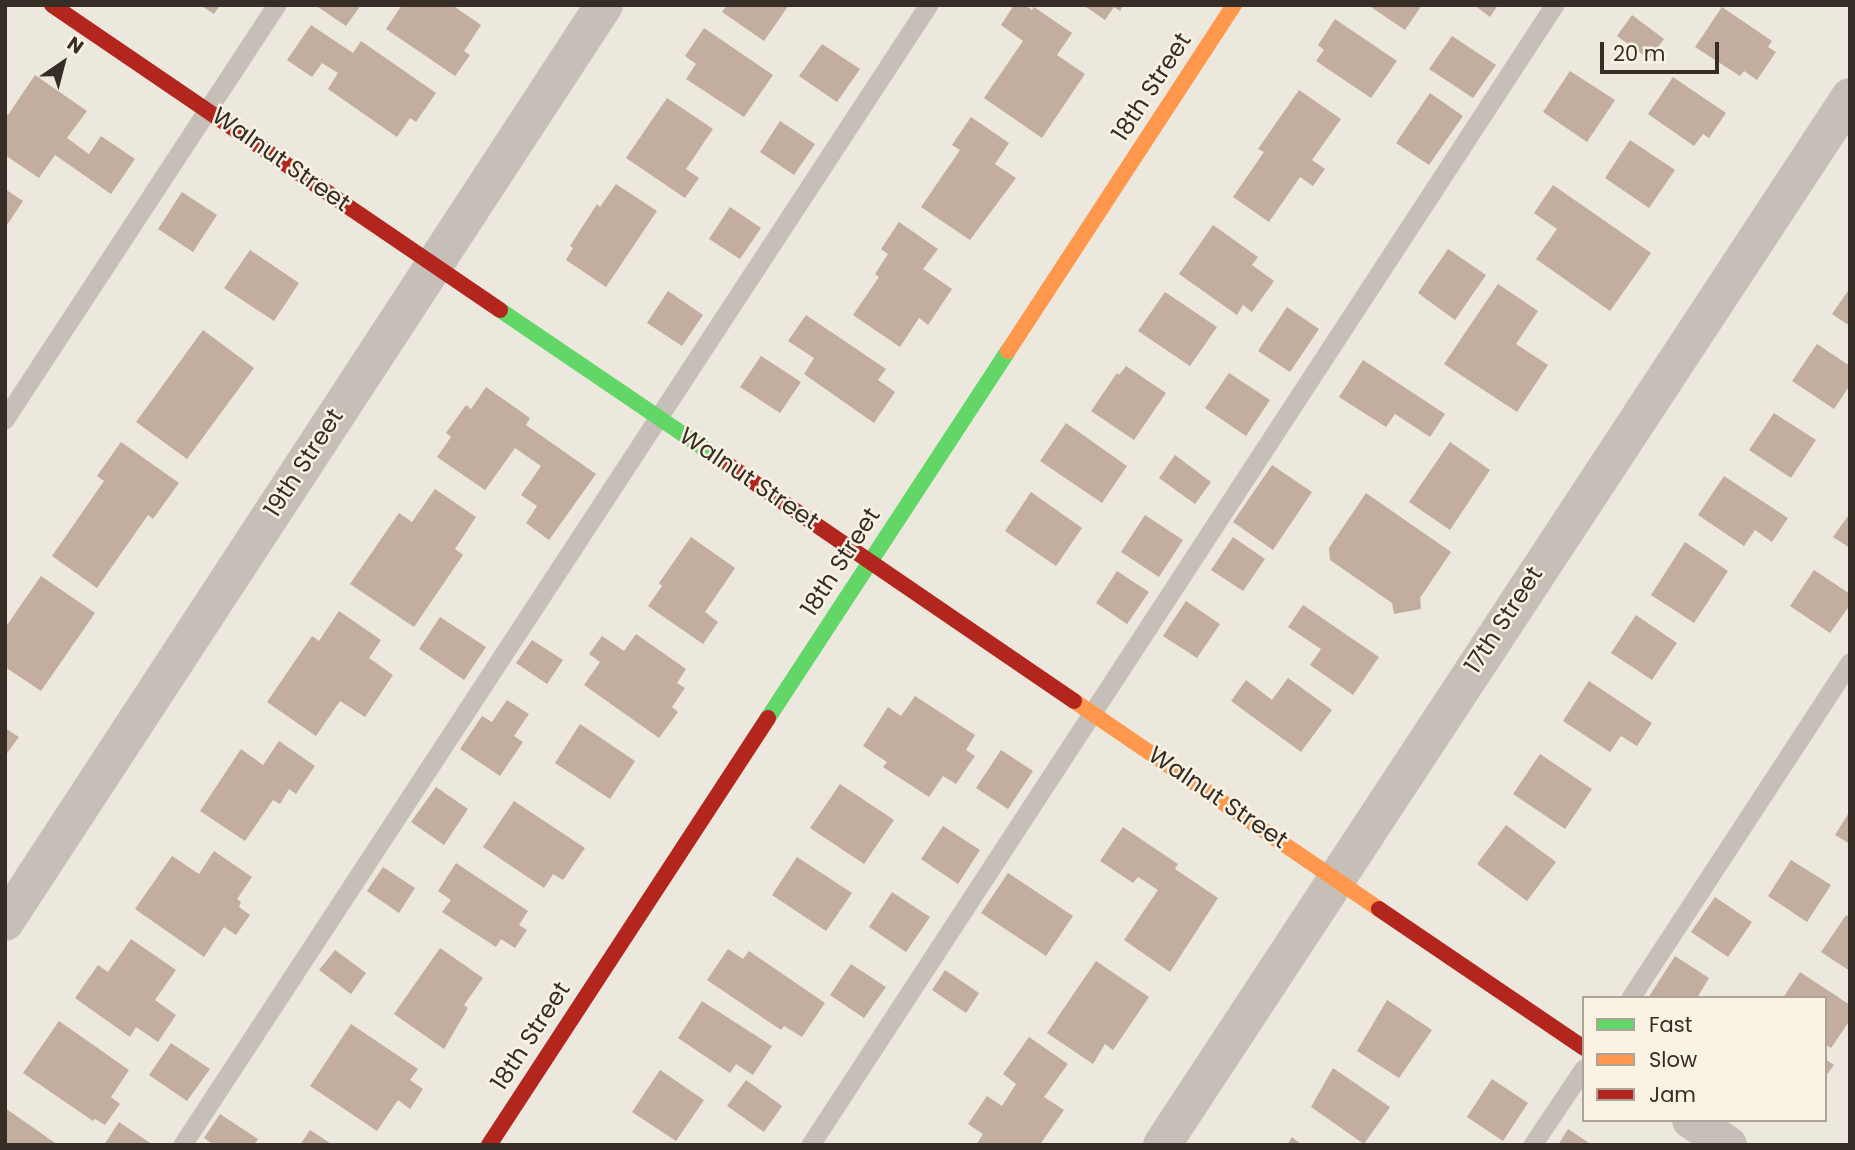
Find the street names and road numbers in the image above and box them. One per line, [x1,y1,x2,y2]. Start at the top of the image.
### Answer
street label: 18th Street [1107,28,1199,148]
street label: Walnut Street [206,103,354,219]
street label: 19th Street [259,404,351,524]
street label: Walnut Street [673,423,823,537]
street label: 18th Street [796,503,888,623]
street label: 17th Street [1460,562,1550,680]
street label: Walnut Street [1142,742,1292,856]
street label: 18th Street [486,977,578,1097]

